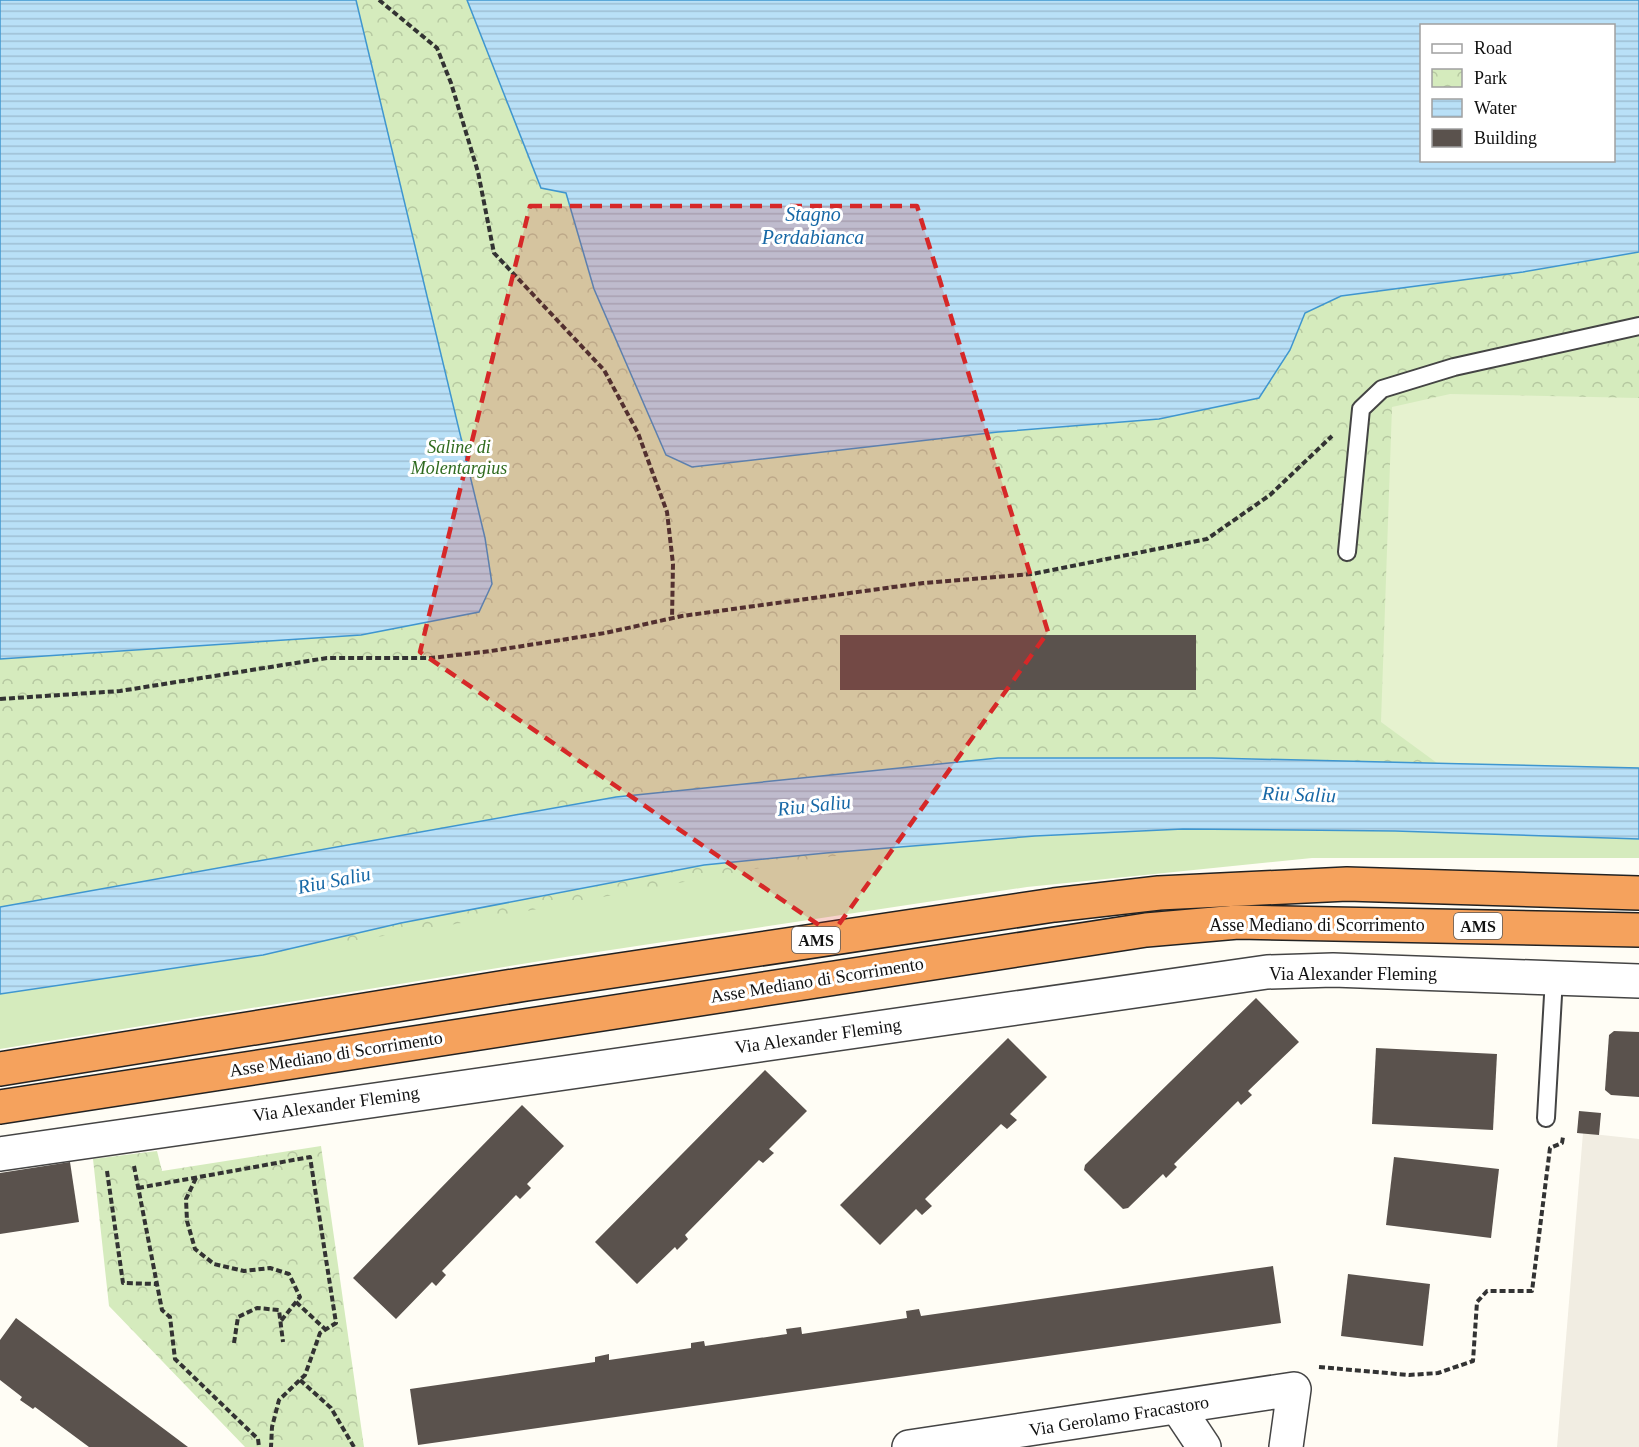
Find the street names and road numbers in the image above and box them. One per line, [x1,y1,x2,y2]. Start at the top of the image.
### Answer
road number: AMS [1454,913,1502,939]
street label: Asse Mediano di Scorrimento [1209,915,1425,935]
road number: AMS [792,927,840,953]
street label: Asse Mediano di Scorrimento [709,953,925,1007]
street label: Via Alexander Fleming [1269,964,1437,984]
street label: Via Alexander Fleming [733,1014,903,1058]
street label: Asse Mediano di Scorrimento [228,1027,444,1081]
street label: Via Alexander Fleming [251,1082,421,1126]
street label: Via Gerolamo Fracastoro [1028,1392,1210,1440]

